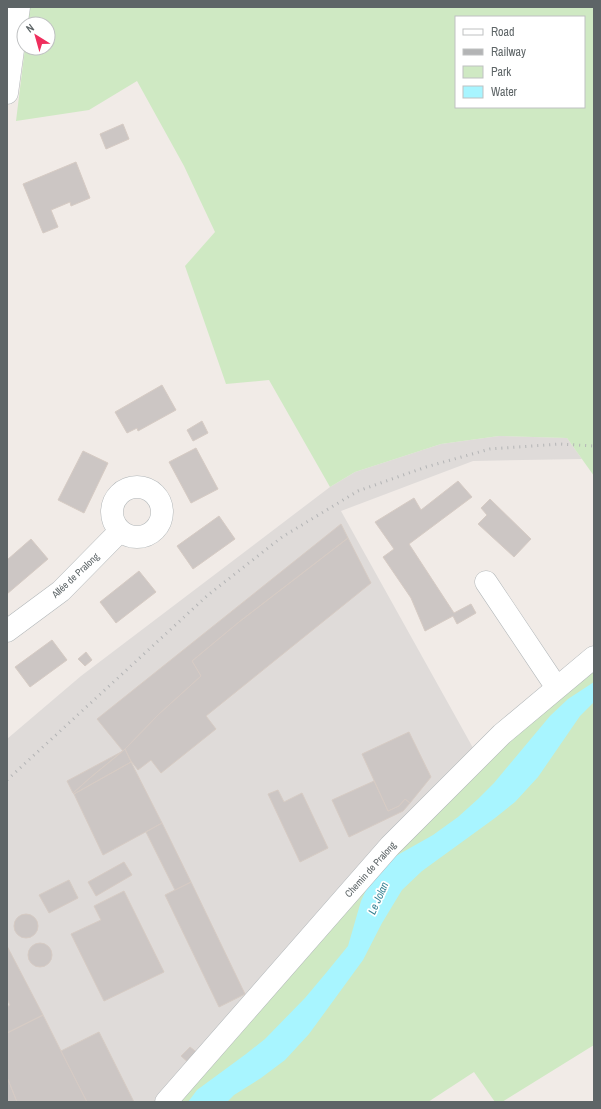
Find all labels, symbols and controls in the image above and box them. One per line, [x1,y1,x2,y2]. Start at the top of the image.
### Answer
north arrow [16,16,56,56]
legend [455,16,585,108]
text: N [23,20,37,36]
text: Road [491,24,515,40]
text: Railway [491,44,526,60]
text: Park [491,64,511,80]
text: Water [491,84,518,100]
street label: Allée de Pralong [48,550,102,601]
street label: Chemin de Pralong [342,838,399,900]
water label: Le Jolan [365,880,391,916]

